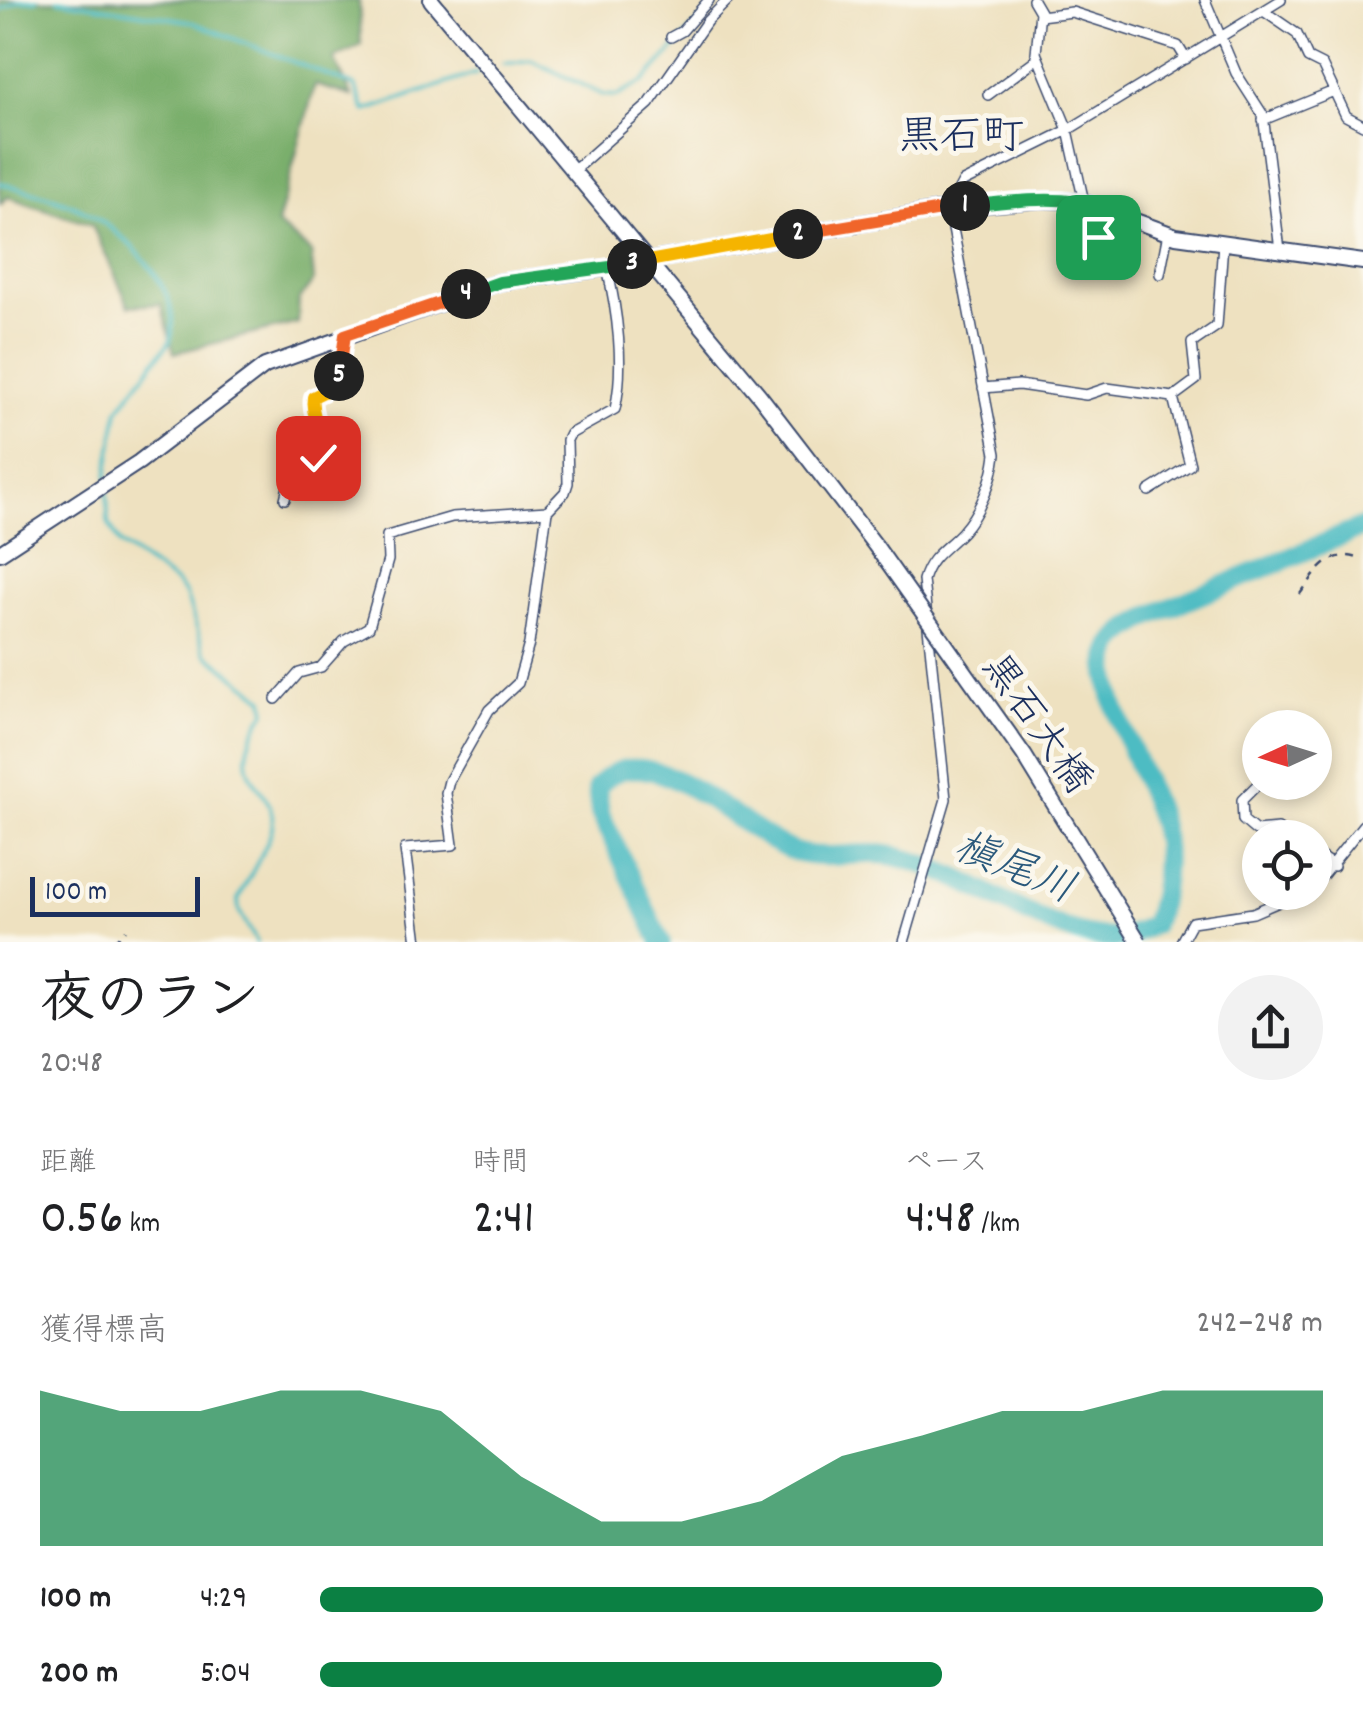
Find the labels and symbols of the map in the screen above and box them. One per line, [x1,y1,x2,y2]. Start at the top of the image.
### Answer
district label: 黒石町 [898,110,1024,170]
pin: 1 [940,181,990,231]
pin [1056,195,1141,280]
pin: 2 [773,209,823,259]
pin: 3 [607,239,657,289]
pin: 4 [441,269,491,319]
pin: 5 [314,351,364,401]
pin [276,416,361,501]
street label: 黒石大橋 [964,644,1103,808]
north arrow [1242,710,1332,800]
water label: 槇尾川 [944,820,1083,923]
scale bar [30,872,200,916]

